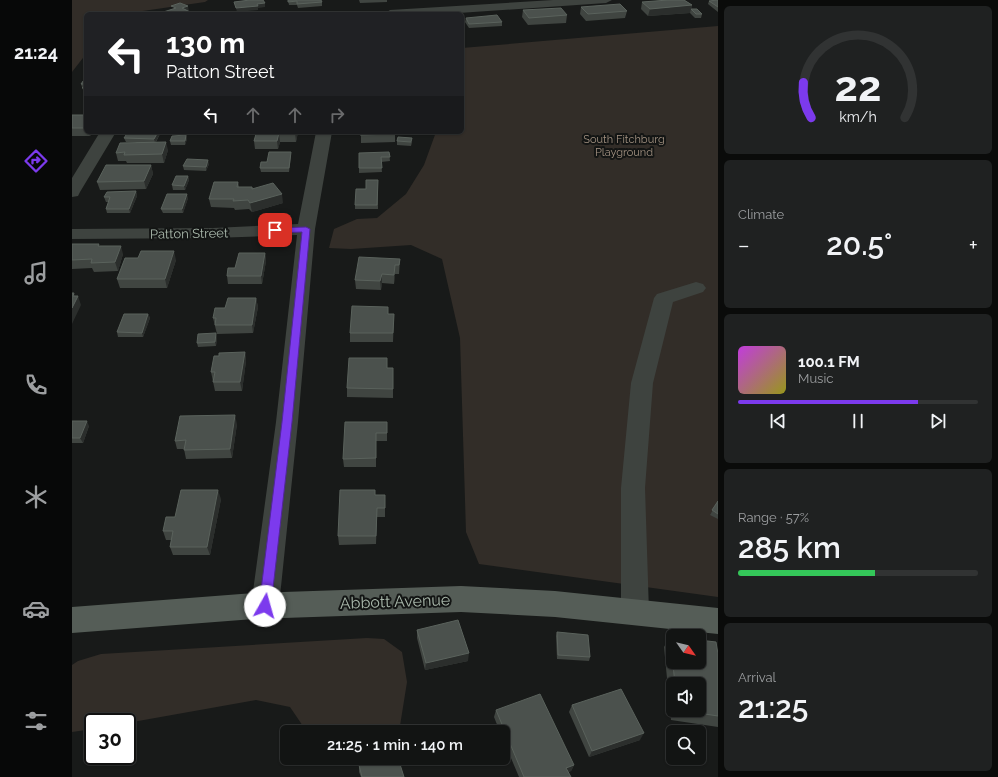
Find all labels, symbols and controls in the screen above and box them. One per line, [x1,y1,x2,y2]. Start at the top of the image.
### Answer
text: 130 m [166,27,245,60]
icon: left [100,28,152,80]
text: 21:24 [14,42,58,63]
text: Patton Street [166,61,274,82]
text: 22 [835,62,881,111]
icon: left [200,104,222,126]
icon: ahead [242,104,264,126]
icon: ahead [284,104,306,126]
icon: right [326,104,348,126]
text: km/h [839,109,877,125]
park label: South Fitchburg Playground [583,133,665,159]
icon: directions [22,147,50,175]
text: Climate [738,207,784,222]
pin [258,213,292,247]
icon: arrive [264,219,286,241]
street label: Patton Street [150,225,229,242]
text: 20.5° [826,227,892,262]
text: − [738,232,750,258]
text: + [969,232,978,258]
icon: music [22,259,50,287]
text: 100.1 FM [798,353,860,371]
icon: phone [22,371,50,399]
text: Music [798,371,833,386]
icon: previous [767,410,789,432]
icon: pause [847,410,869,432]
icon: next [927,410,949,432]
icon: climate [22,483,50,511]
text: Range · 57% [738,510,809,525]
text: 285 km [738,530,841,565]
position arrow [244,585,286,627]
street label: Abbott Avenue [340,590,451,613]
icon: car [22,595,50,623]
north arrow [666,629,706,669]
map controls [666,629,706,765]
text: Arrival [738,670,776,685]
button: sound [666,677,706,717]
text: 21:25 [738,690,808,725]
icon: filters [22,707,50,735]
speed limit sign: 30 [84,713,136,765]
button: search [666,725,706,765]
text: 21:25 · 1 min · 140 m [327,736,463,754]

